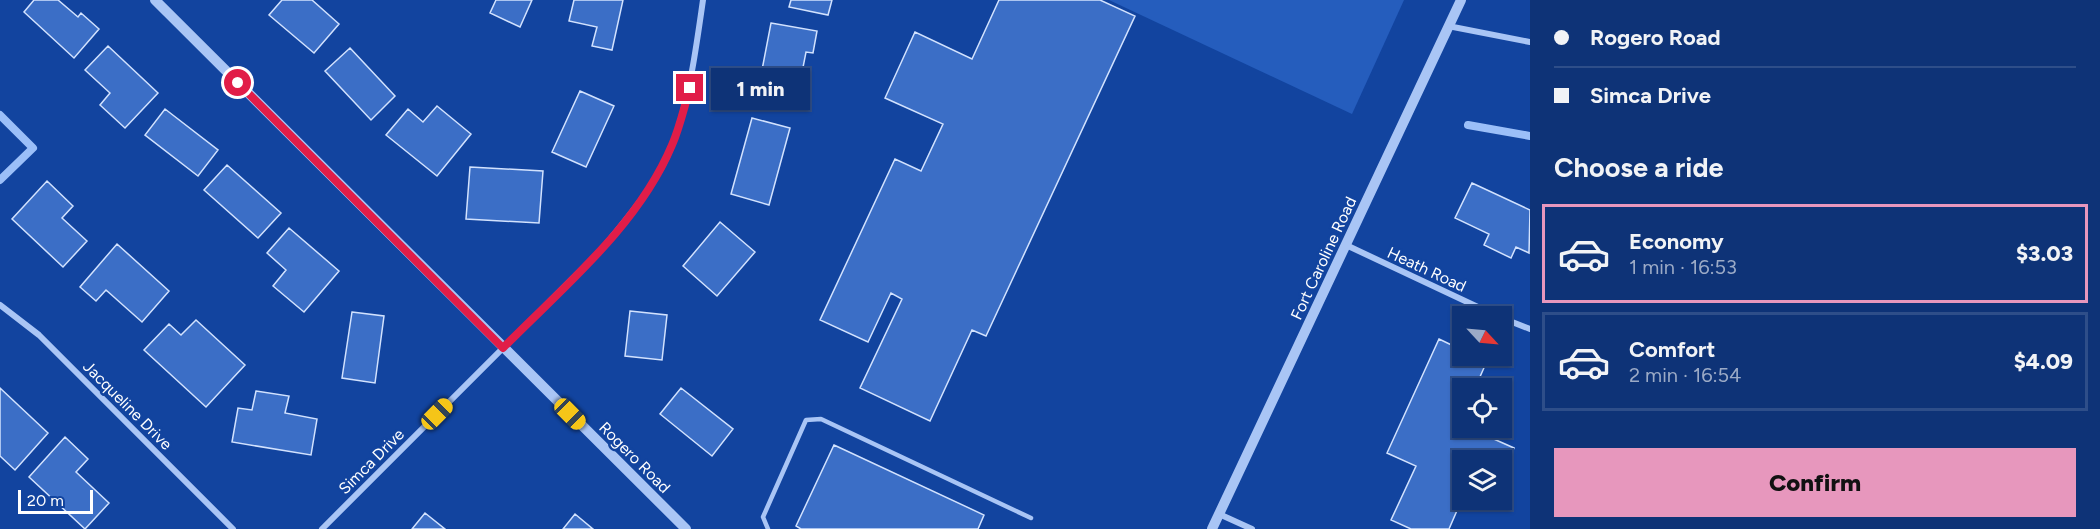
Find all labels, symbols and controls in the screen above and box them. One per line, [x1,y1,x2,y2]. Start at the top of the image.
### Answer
text: Rogero Road [1590,24,1721,51]
callout: 1 min [711,67,810,109]
route start [224,69,251,96]
route end [676,74,703,101]
text: 1 min [737,77,784,101]
text: Simca Drive [1590,82,1711,109]
text: Choose a ride [1554,151,1723,184]
street label: Fort Caroline Road [1287,194,1360,323]
icon: car [1557,227,1611,281]
text: Economy [1629,228,1724,255]
text: $3.03 [2016,240,2073,267]
street label: Heath Road [1384,243,1469,296]
text: 1 min · 16:53 [1629,255,1737,279]
north arrow [1452,306,1512,366]
map controls [1452,306,1512,510]
icon: car [1557,335,1611,389]
text: Comfort [1629,336,1715,363]
text: $4.09 [2014,348,2073,375]
street label: Jacqueline Drive [79,357,176,454]
text: 2 min · 16:54 [1629,363,1741,387]
button: locate [1452,378,1512,438]
car [418,395,456,433]
car [551,395,589,433]
street label: Rogero Road [595,418,674,497]
street label: Simca Drive [335,424,408,498]
button: Confirm [1554,448,2076,517]
button: layers [1452,450,1512,510]
scale bar [18,487,93,514]
text: 20 m [27,491,64,510]

